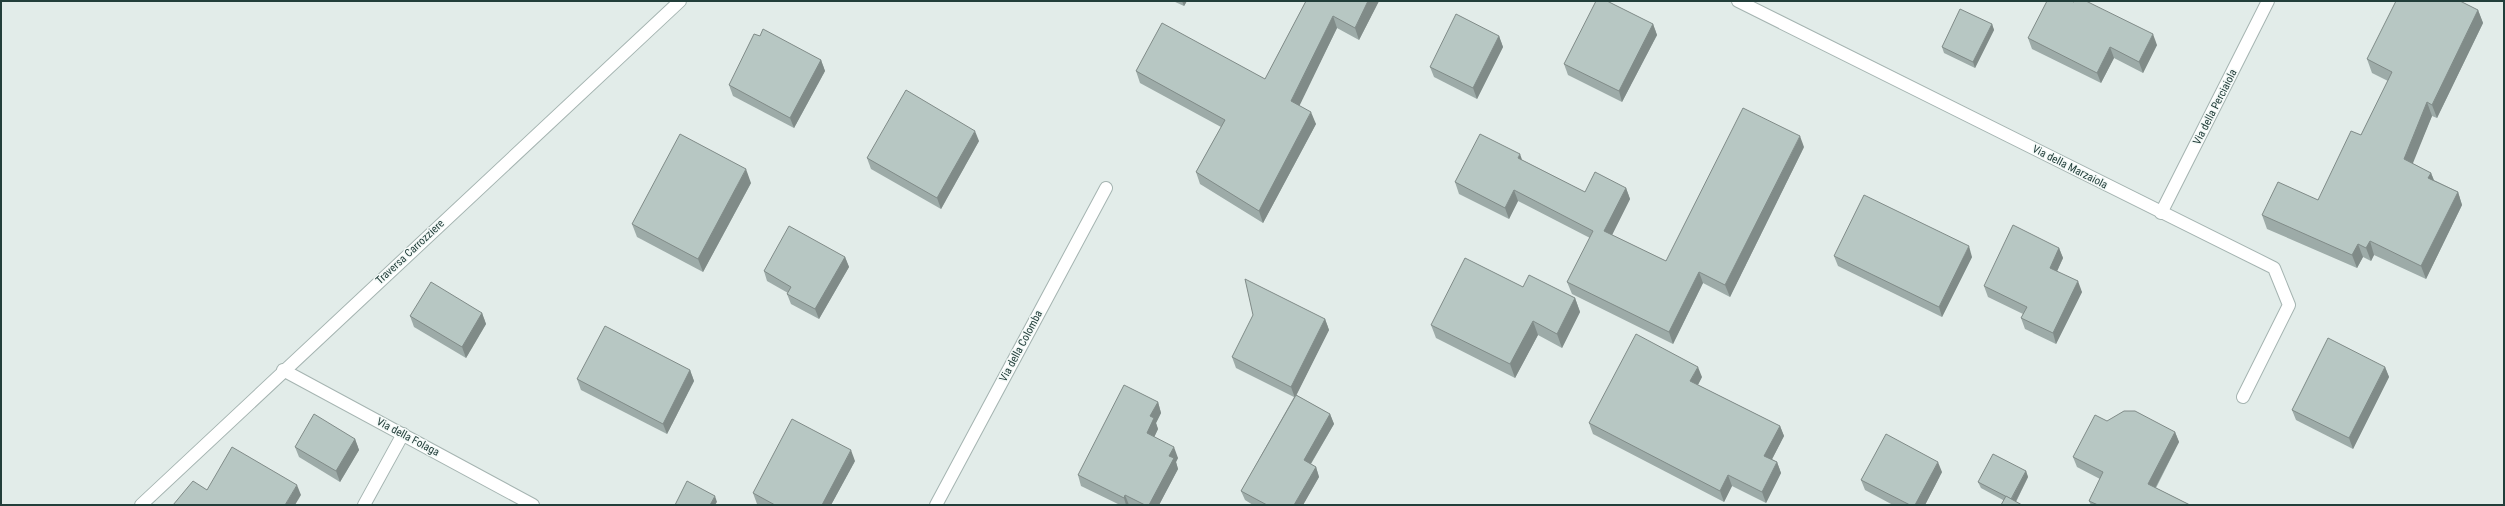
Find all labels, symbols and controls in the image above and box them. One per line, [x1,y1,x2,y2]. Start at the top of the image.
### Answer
street label: Via della Perciaiola [2190,67,2240,147]
street label: Via della Marzaiola [2030,142,2110,192]
street label: Traversa Carrozziere [373,217,447,287]
street label: Via della Colomba [997,308,1045,384]
street label: Via della Folaga [374,415,442,459]

